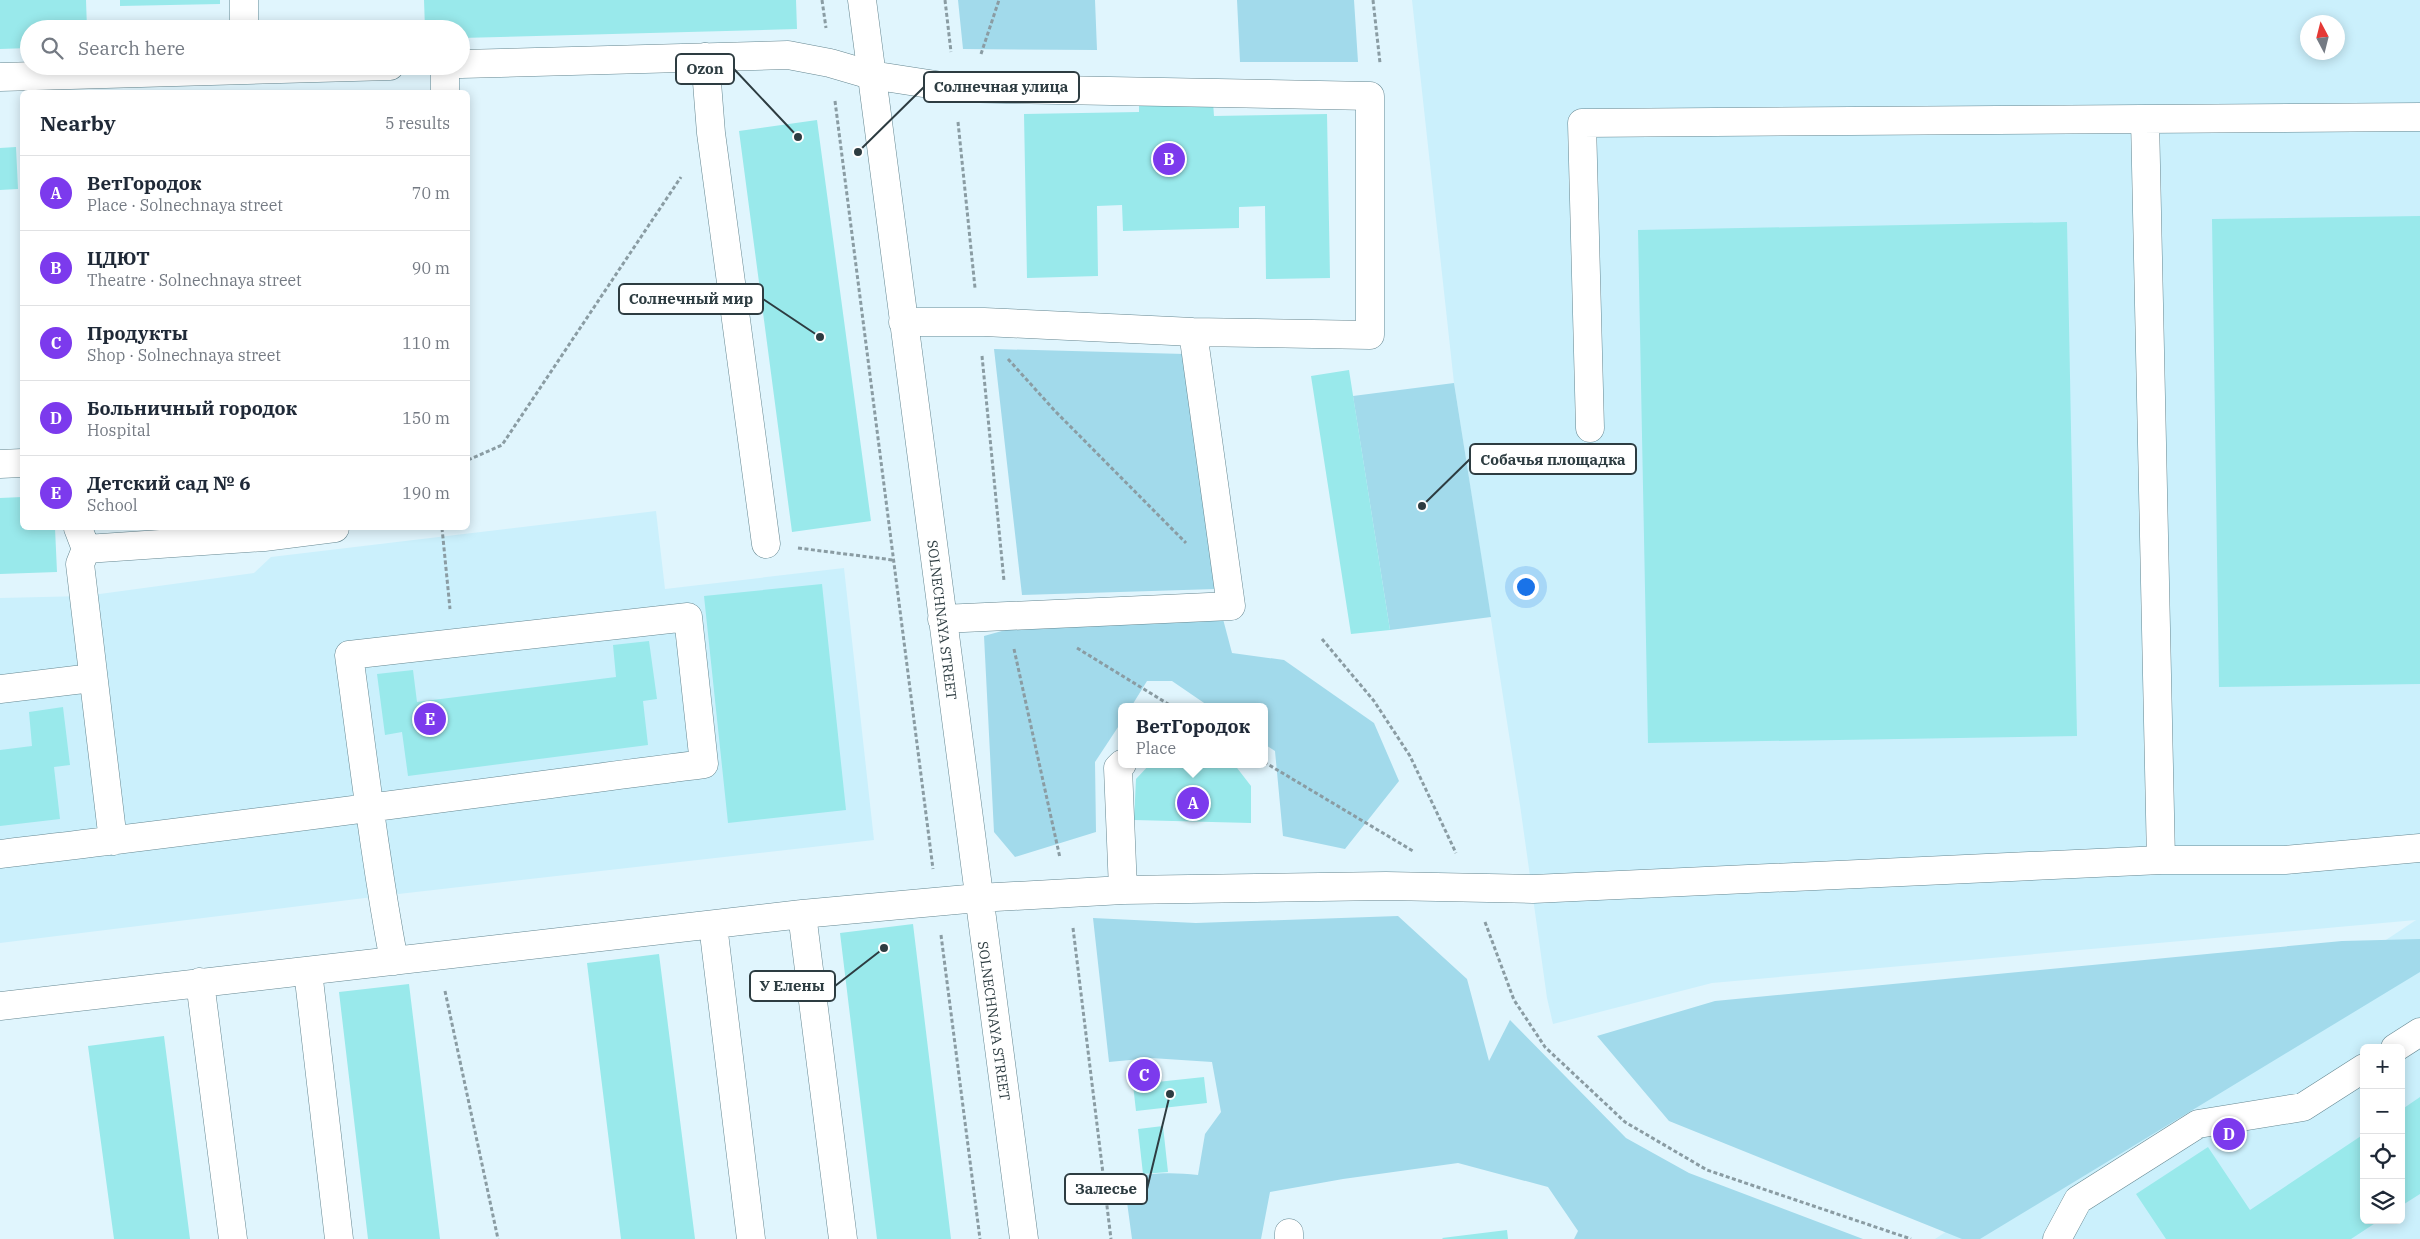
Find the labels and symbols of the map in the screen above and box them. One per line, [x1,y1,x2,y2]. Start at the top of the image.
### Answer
north arrow [2300,15,2345,60]
callout: Ozon [676,54,734,84]
text: Ozon [686,59,724,78]
callout: Солнечная улица [924,72,1079,102]
text: Солнечная улица [934,77,1069,96]
pin: B [1153,140,1185,178]
callout: Солнечный мир [619,284,763,314]
text: Солнечный мир [629,289,753,308]
callout: Собачья площадка [1470,444,1636,474]
text: Собачья площадка [1480,450,1626,469]
street label: SOLNECHNAYA STREET [923,539,961,701]
your location [1513,574,1539,600]
pin: E [414,700,446,738]
pin: A [1177,784,1209,822]
street label: SOLNECHNAYA STREET [974,940,1014,1102]
callout: У Елены [750,971,835,1001]
text: У Елены [759,976,825,995]
pin: C [1128,1056,1160,1094]
pin: D [2213,1115,2245,1153]
callout: Залесье [1065,1174,1147,1204]
text: Залесье [1075,1179,1137,1198]

